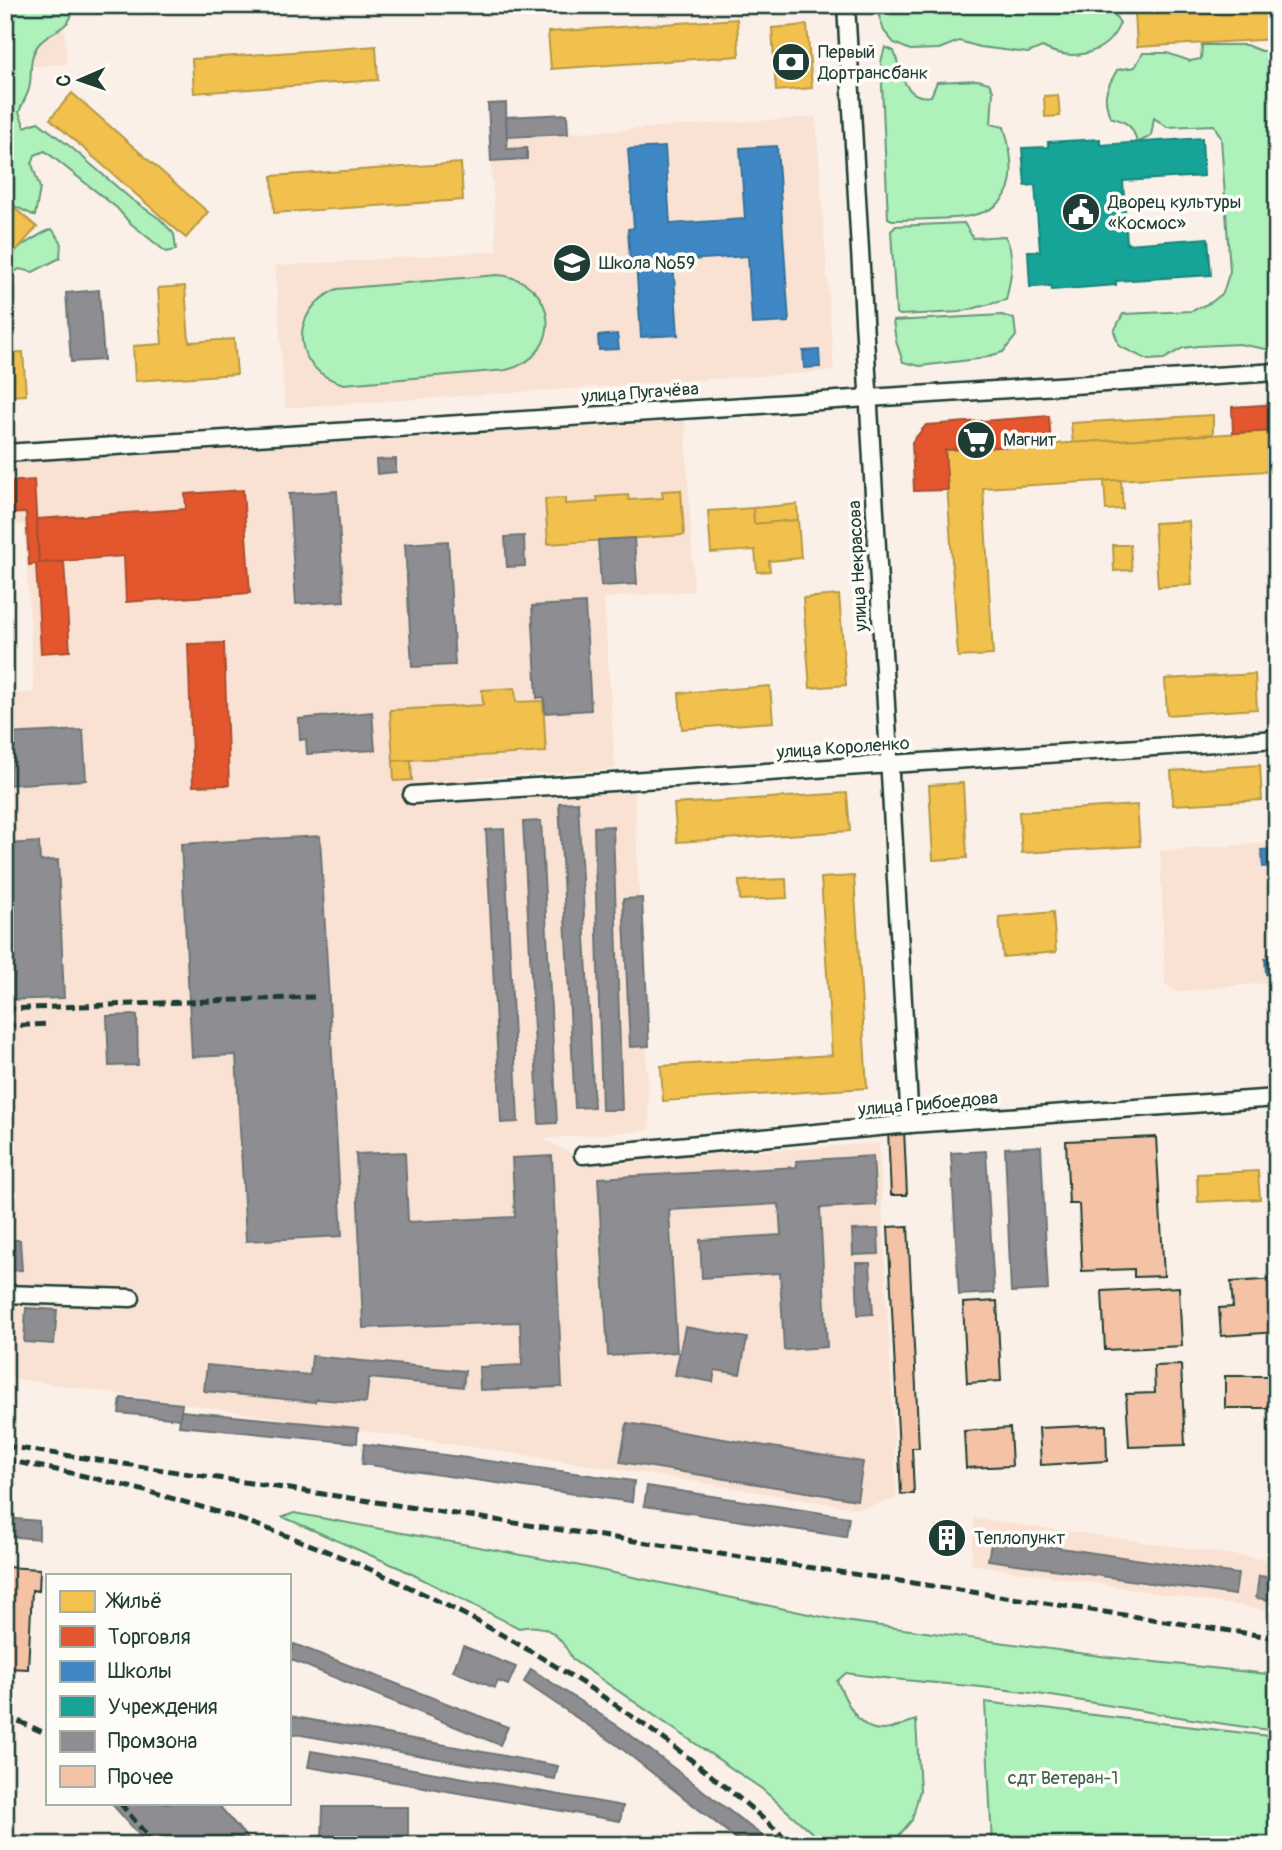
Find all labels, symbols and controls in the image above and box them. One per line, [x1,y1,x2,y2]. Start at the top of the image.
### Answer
bank icon: Первый Дортрансбанк [770,41,812,83]
place label: Первый Дортрансбанк [817,41,928,85]
north arrow [46,46,116,116]
text: С [52,74,76,87]
public building icon: Дворец культуры «Космос» [1060,191,1102,233]
place label: Дворец культуры «Космос» [1107,191,1241,235]
school or university icon: Школа №59 [551,242,593,284]
place label: Школа №59 [599,252,695,275]
street label: улица Пугачёва [579,377,700,409]
supermarket icon: Магнит [955,419,997,461]
place label: Магнит [1003,429,1056,452]
street label: улица Некрасова [843,500,873,633]
street label: улица Короленко [775,732,911,764]
street label: улица Грибоедова [856,1086,999,1122]
building icon: Теплопункт [926,1517,968,1559]
place label: Теплопункт [974,1527,1065,1550]
legend [46,1574,290,1804]
text: Жильё [105,1588,162,1615]
text: Торговля [108,1624,191,1651]
text: Школы [108,1658,172,1685]
text: Учреждения [108,1694,218,1721]
text: Промзона [108,1728,197,1755]
text: Прочее [108,1764,174,1791]
park label: сдт Ветеран-1 [1008,1767,1118,1790]

